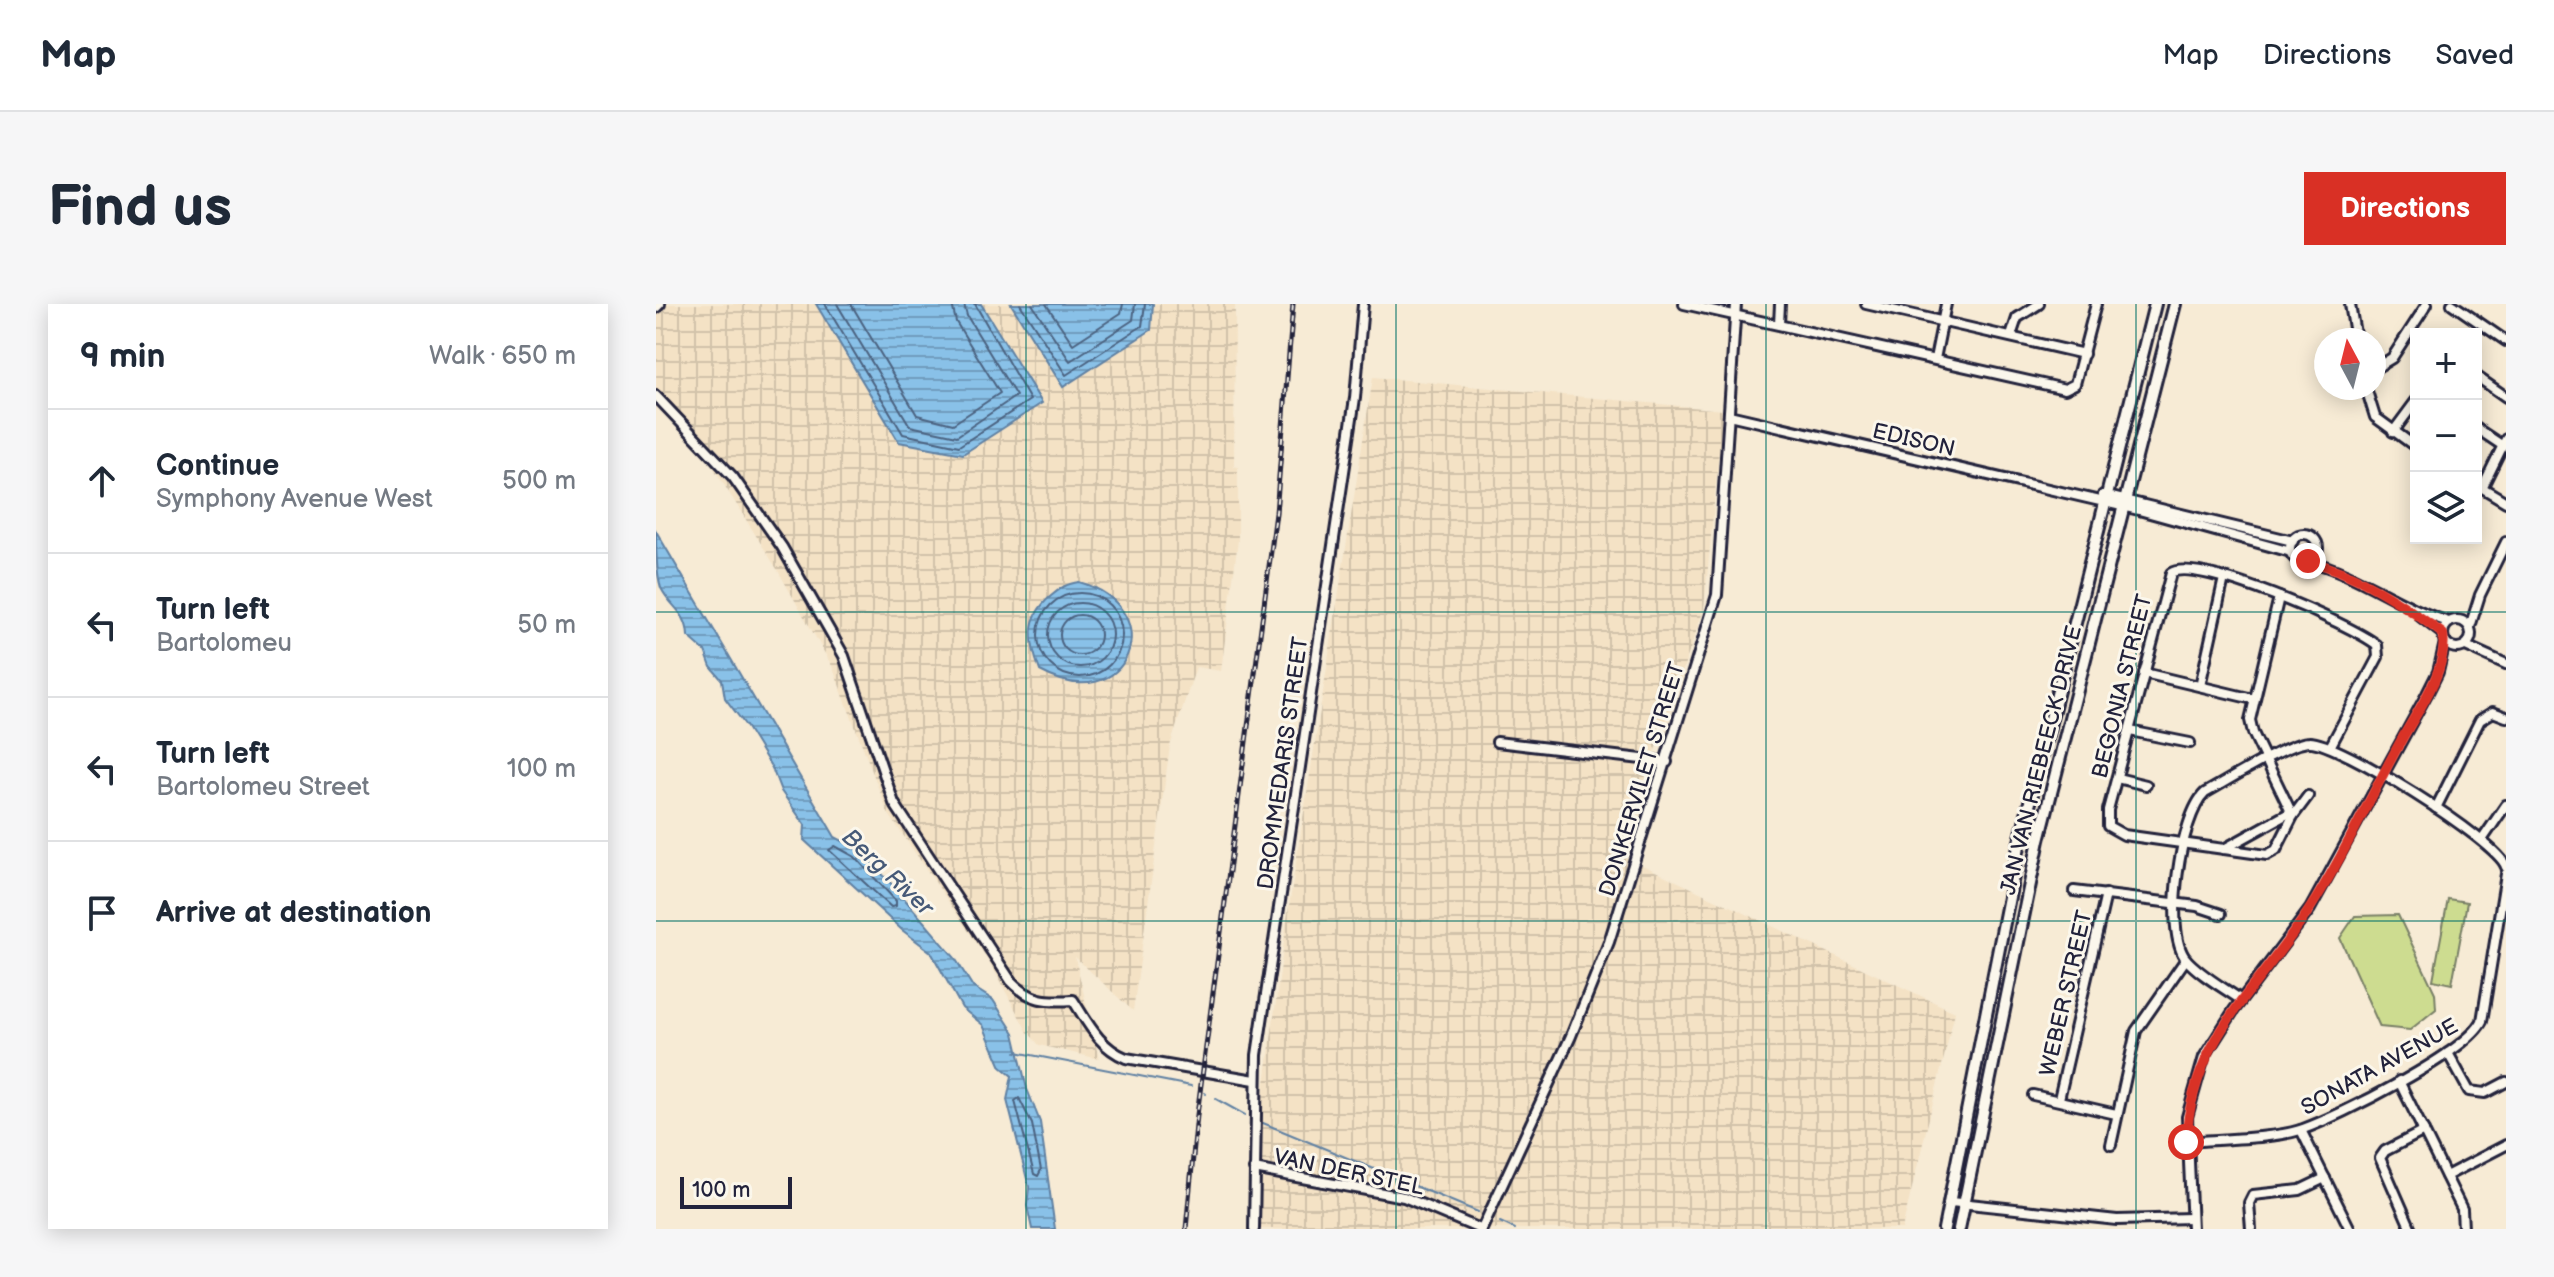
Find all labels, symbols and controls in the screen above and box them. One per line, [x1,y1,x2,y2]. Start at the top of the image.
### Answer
text: Map [40,33,116,78]
text: Map [2162,39,2219,72]
text: Directions [2263,39,2391,72]
text: Saved [2435,39,2514,72]
button: Directions [2304,172,2506,245]
text: Find us [48,175,232,242]
north arrow [2314,328,2386,400]
map controls [2410,328,2482,544]
button: + [2410,328,2482,400]
text: 9 min [80,336,165,377]
text: Walk · 650 m [429,341,576,372]
button: − [2410,400,2482,472]
street label: EDISON [1870,418,1958,463]
text: Continue [156,448,279,484]
icon: ahead [80,459,124,503]
text: 500 m [502,466,576,497]
button: layers [2410,472,2482,544]
text: Symphony Avenue West [156,484,433,515]
route end [2290,543,2326,579]
street label: BEGONIA STREET [2087,591,2158,781]
text: Turn left [156,592,270,628]
icon: left [80,603,124,647]
text: 50 m [517,610,576,641]
street label: JAN VAN RIEBEECK DRIVE [1995,623,2088,898]
text: Bartolomeu [156,628,292,659]
street label: DROMMEDARIS STREET [1252,635,1315,891]
street label: DONKERVILET STREET [1594,659,1691,900]
text: Turn left [156,736,270,772]
icon: left [80,747,124,791]
text: 100 m [507,754,576,785]
text: Bartolomeu Street [156,772,370,803]
water label: Berg River [836,823,941,924]
icon: arrive [80,891,124,935]
text: Arrive at destination [156,895,432,931]
street label: WEBER STREET [2034,908,2099,1079]
street label: SONATA AVENUE [2297,1013,2463,1122]
route start [2168,1124,2204,1160]
street label: VAN DER STEL [1271,1143,1427,1202]
scale bar [680,1173,792,1209]
text: 100 m [692,1177,751,1204]

